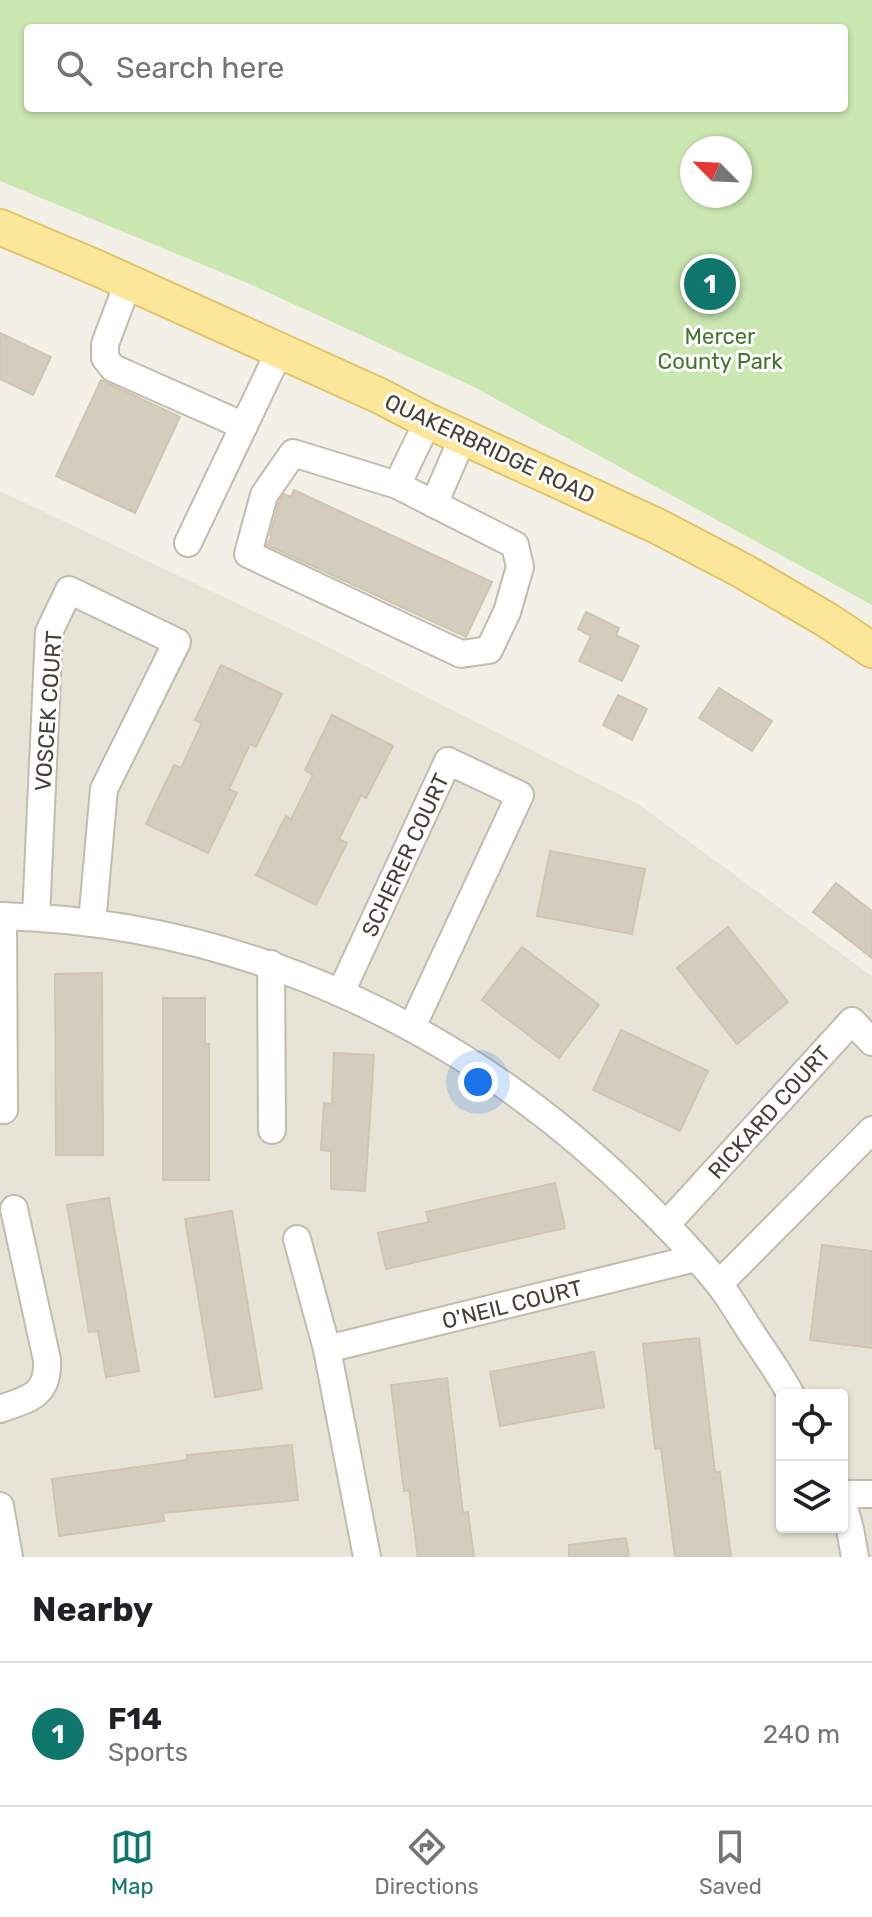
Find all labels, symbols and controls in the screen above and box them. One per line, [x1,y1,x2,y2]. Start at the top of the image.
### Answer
search box [24,24,848,112]
icon: search [52,46,96,90]
text: Search here [116,50,284,86]
north arrow [680,136,752,208]
pin: 1 [684,254,736,314]
park label: Mercer County Park [657,323,783,375]
street label: QUAKERBRIDGE ROAD [380,388,599,509]
street label: VOSCEK COURT [29,630,68,792]
street label: SCHERER COURT [356,769,455,941]
street label: RICKARD COURT [702,1040,836,1185]
your location [458,1062,498,1102]
street label: O'NEIL COURT [439,1274,585,1335]
map controls [776,1389,848,1533]
button: locate [776,1389,848,1461]
button: layers [776,1461,848,1533]
text: Nearby [32,1589,153,1630]
text: F14 [108,1701,162,1737]
text: 1 [52,1719,64,1750]
text: 240 m [763,1719,840,1750]
text: Sports [108,1737,188,1768]
tab: Map [110,1825,154,1900]
tab: Directions [374,1825,479,1900]
tab: Saved [699,1825,762,1900]

